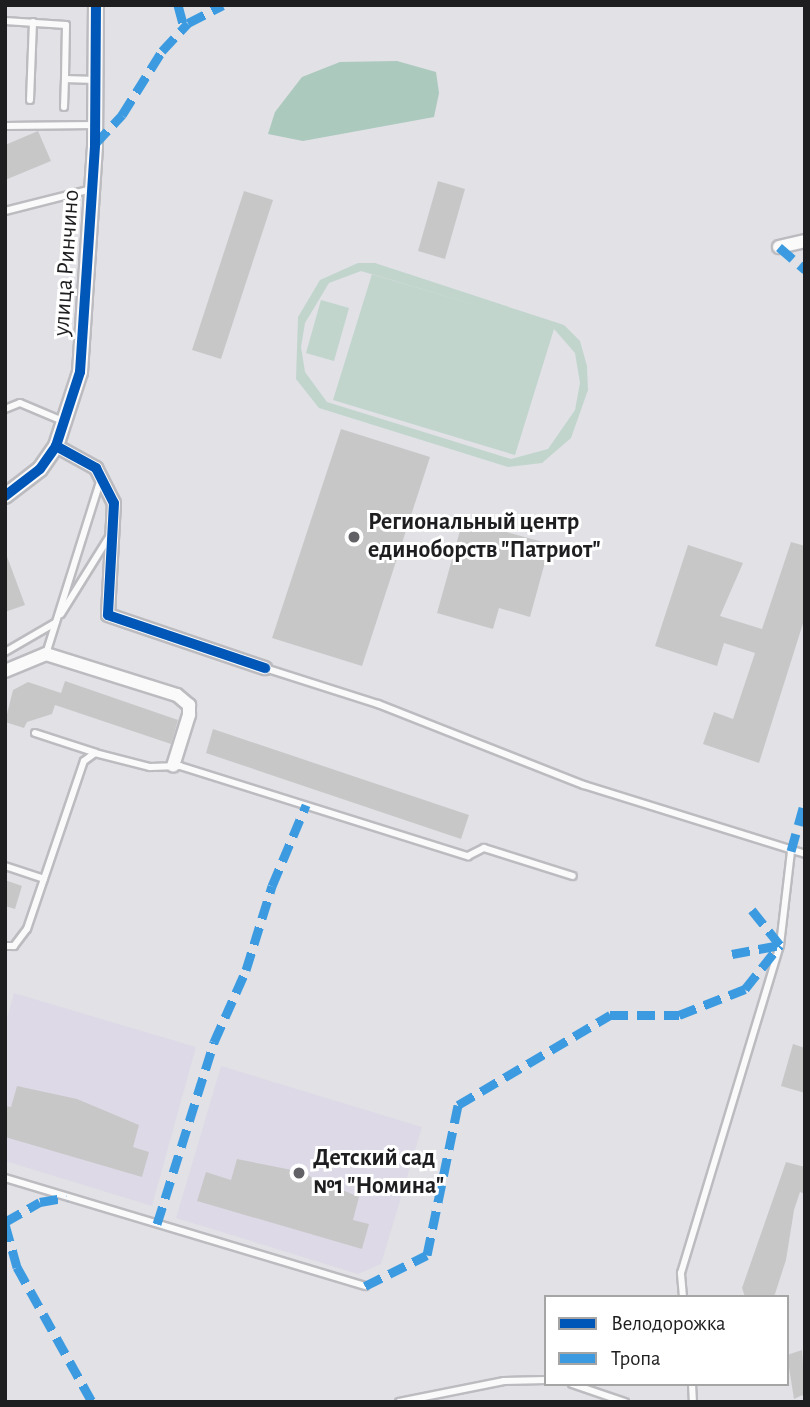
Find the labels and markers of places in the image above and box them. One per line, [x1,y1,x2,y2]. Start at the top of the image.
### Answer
place label: Региональный центр единоборств "Патриот" [368,509,601,565]
marker: Региональный центр единоборств "Патриот" [346,529,362,545]
place label: Детский сад №1 "Номина" [313,1145,444,1201]
marker: Детский сад №1 "Номина" [291,1165,307,1181]

